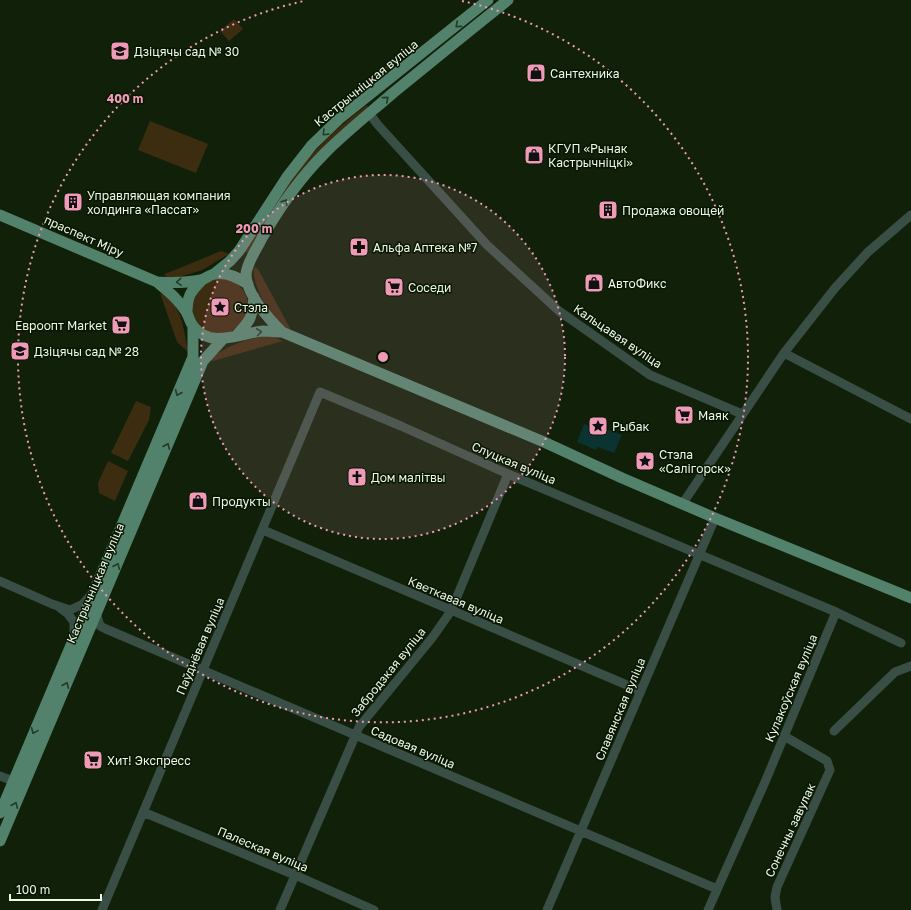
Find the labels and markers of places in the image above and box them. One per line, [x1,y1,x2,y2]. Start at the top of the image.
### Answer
school or university icon: Дзіцячы сад № 30 [109,40,131,62]
place label: Дзіцячы сад № 30 [134,44,239,59]
shop icon: Сантехника [525,62,547,84]
place label: Сантехника [550,66,620,81]
place label: КГУП «Рынак Кастрычніцкі» [548,141,633,170]
shop icon: КГУП «Рынак Кастрычніцкі» [523,144,545,166]
place label: Управляющая компания холдинга «Пассат» [87,188,231,217]
building icon: Управляющая компания холдинга «Пассат» [62,191,84,213]
building icon: Продажа овощей [597,199,619,221]
place label: Продажа овощей [622,203,724,218]
pharmacy icon: Альфа Аптека №7 [348,236,370,258]
place label: Альфа Аптека №7 [373,240,477,255]
shop icon: АвтоФикс [583,272,605,294]
supermarket icon: Соседи [383,276,405,298]
place label: АвтоФикс [608,276,667,291]
place label: Соседи [408,280,451,295]
place icon: Стэла [209,296,231,318]
place label: Стэла [234,300,268,315]
supermarket icon: Евроопт Market [110,314,132,336]
place label: Евроопт Market [15,318,107,333]
school or university icon: Дзіцячы сад № 28 [9,340,31,362]
place label: Дзіцячы сад № 28 [34,344,139,359]
centre of rings [376,350,390,364]
supermarket icon: Маяк [673,404,695,426]
place label: Маяк [698,408,729,423]
place icon: Рыбак [587,415,609,437]
place label: Рыбак [612,419,650,434]
place label: Стэла «Салігорск» [659,447,731,476]
place icon: Стэла «Салігорск» [634,450,656,472]
church icon: Дом малітвы [346,466,368,488]
place label: Дом малітвы [371,470,446,485]
shop icon: Продукты [187,490,209,512]
place label: Продукты [212,494,271,509]
supermarket icon: Хит! Экспресс [82,749,104,771]
place label: Хит! Экспресс [107,753,191,768]

